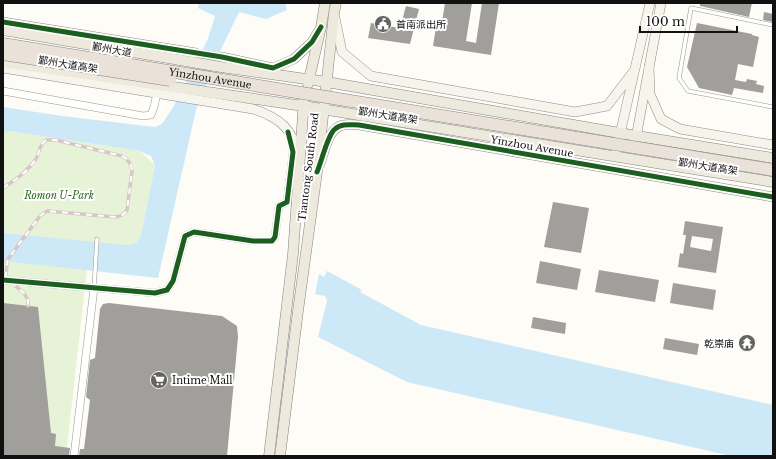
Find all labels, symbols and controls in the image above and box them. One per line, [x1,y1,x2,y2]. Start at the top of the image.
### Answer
scale bar [640,8,737,34]
public building icon: 首南派出所 [373,14,393,34]
text: 100 m [646,14,685,29]
place label: 首南派出所 [396,18,446,31]
street label: 鄞州大道 [91,40,133,59]
street label: 鄞州大道高架 [37,53,99,76]
street label: Yinzhou Avenue [167,65,253,92]
street label: 鄞州大道高架 [357,104,419,127]
street label: Tiantong South Road [295,112,322,222]
street label: Yinzhou Avenue [489,133,575,160]
street label: 鄞州大道高架 [677,155,739,178]
park label: Romon U-Park [23,189,94,202]
temple icon: 乾崇庙 [737,333,757,353]
place label: 乾崇庙 [704,337,734,350]
supermarket icon: Intime Mall [149,370,169,390]
place label: Intime Mall [172,374,233,387]

